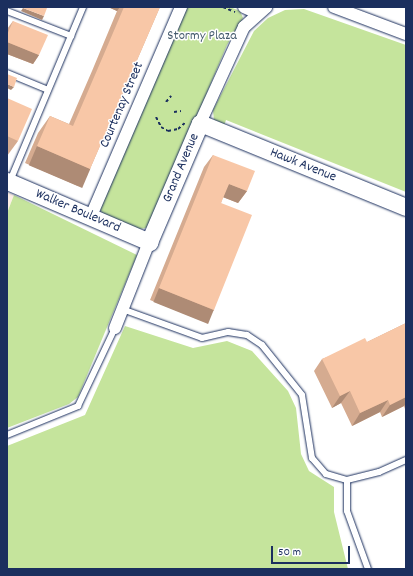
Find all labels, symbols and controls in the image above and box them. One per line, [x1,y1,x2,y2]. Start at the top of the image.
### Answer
park label: Stormy Plaza [167,28,237,44]
street label: Courtenay Street [96,60,148,150]
street label: Grand Avenue [159,131,203,205]
street label: Hawk Avenue [267,144,339,186]
street label: Walker Boulevard [33,186,123,236]
scale bar [273,538,352,564]
text: 50 m [278,544,301,561]

